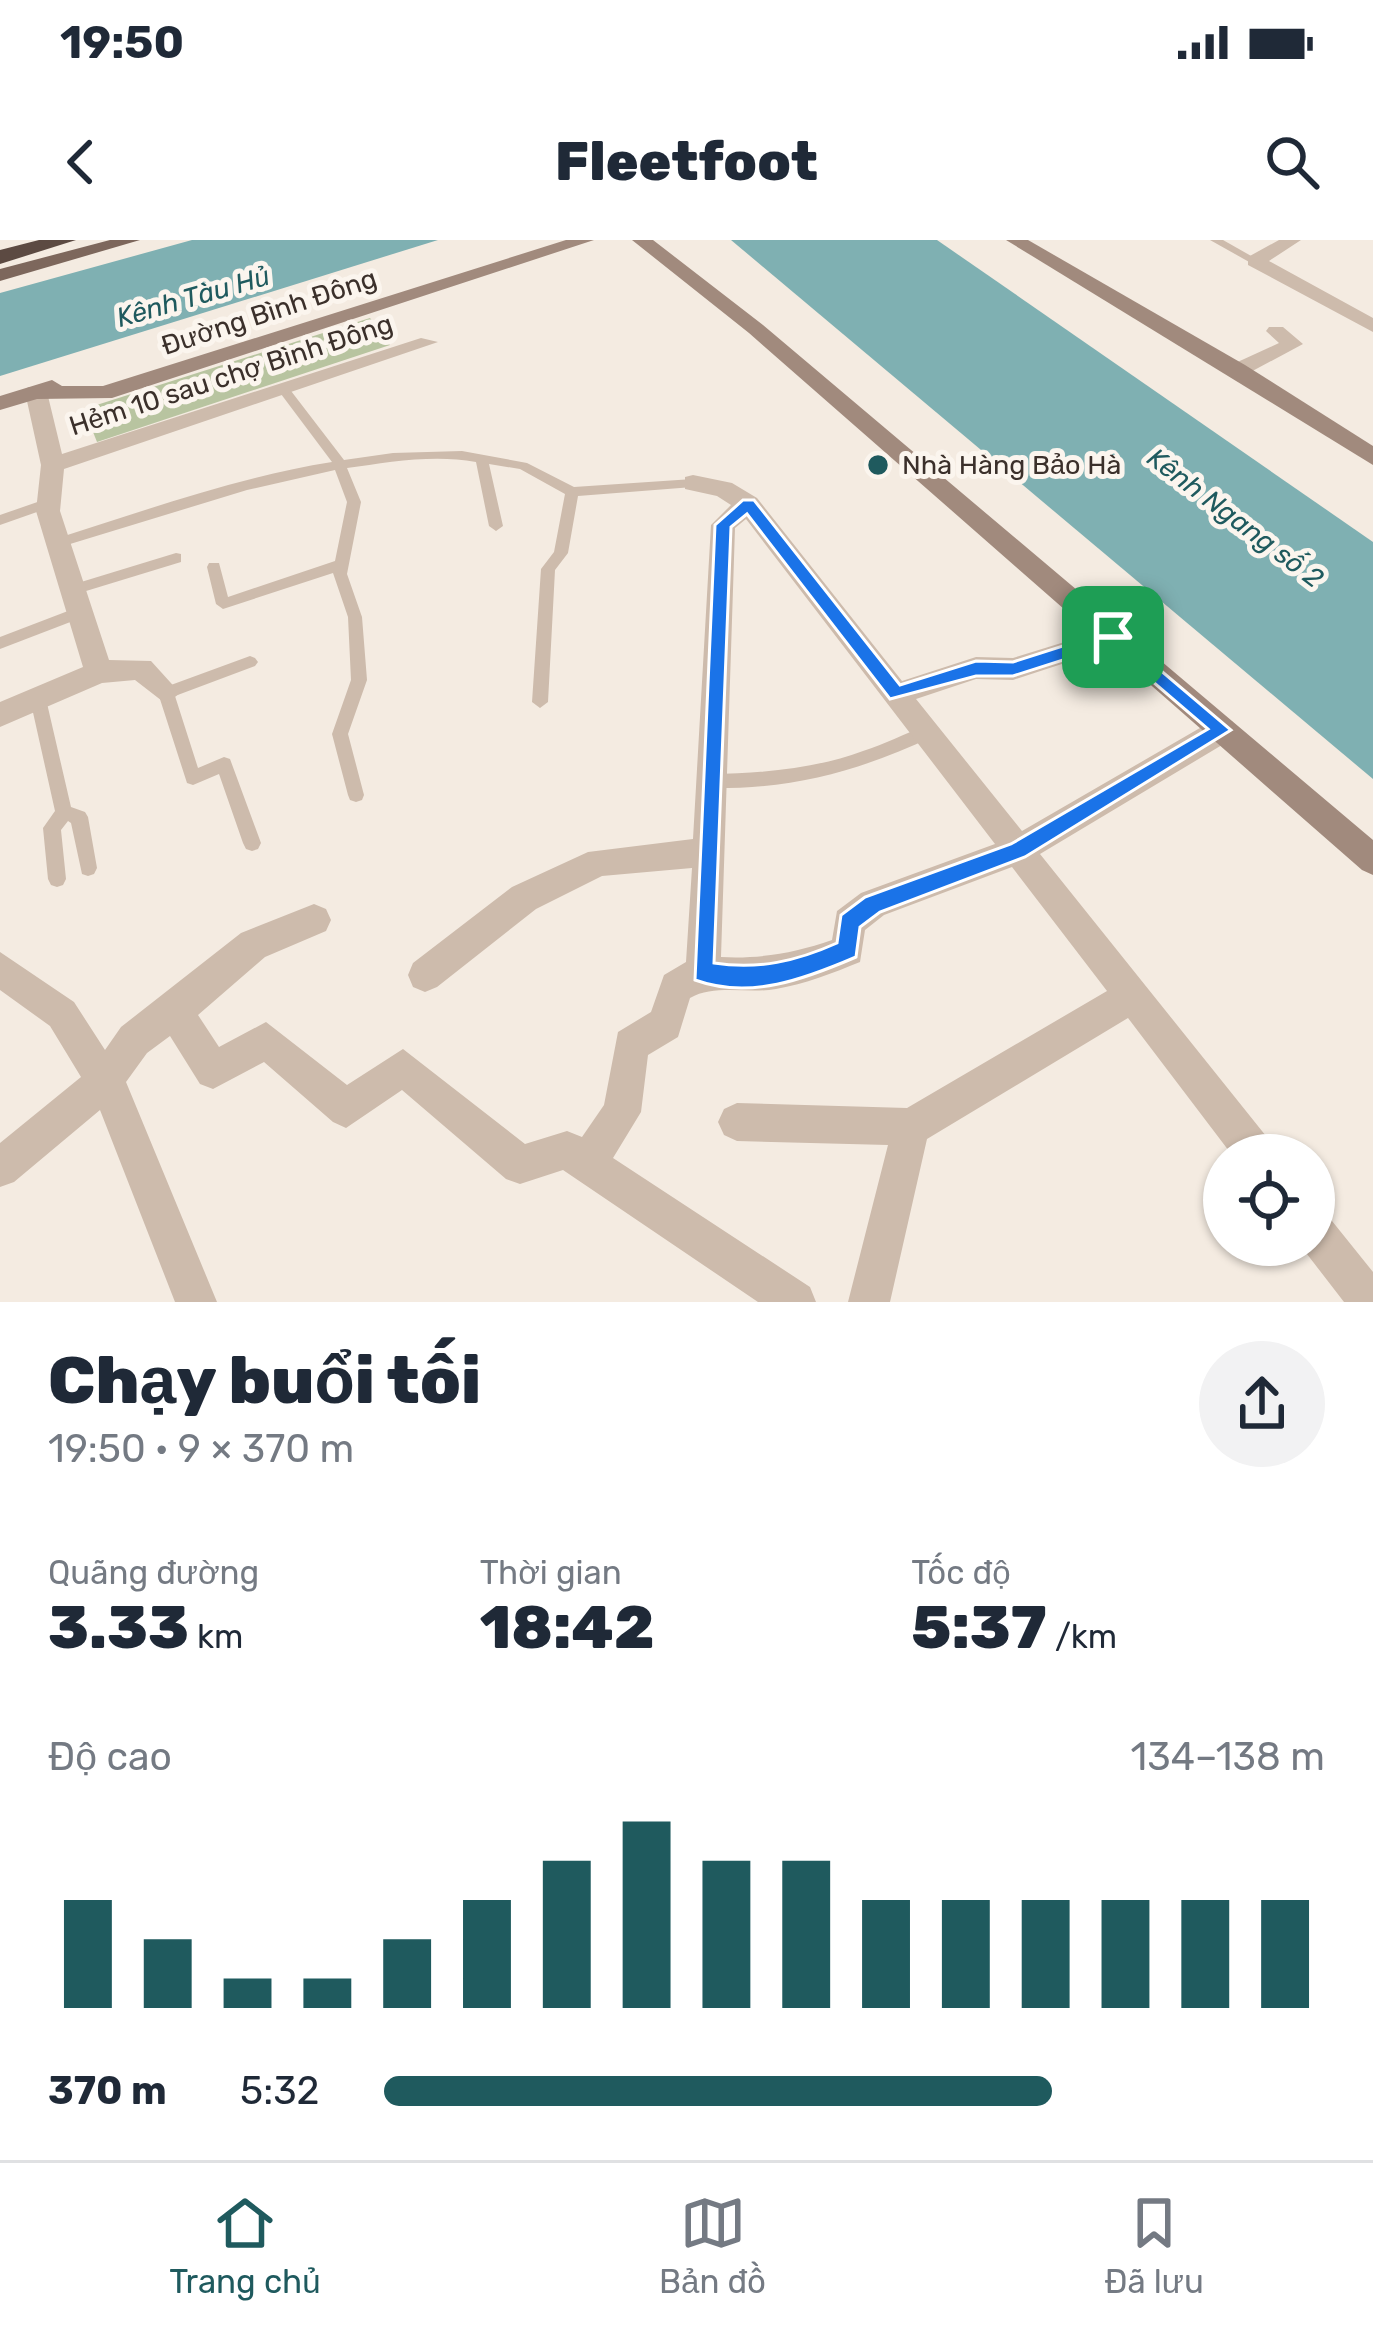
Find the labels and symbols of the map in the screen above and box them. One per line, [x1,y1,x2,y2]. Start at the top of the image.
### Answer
water label: Kênh Tàu Hủ [113,260,273,334]
street label: Đường Bình Đông [157,262,381,362]
street label: Hẻm 10 sau chợ Bình Đông [65,308,397,442]
water label: Kênh Ngang số 2 [1141,441,1330,594]
place label: Nhà Hàng Bảo Hà [902,449,1121,481]
marker: Nhà Hàng Bảo Hà [865,452,891,478]
pin [1062,586,1164,688]

